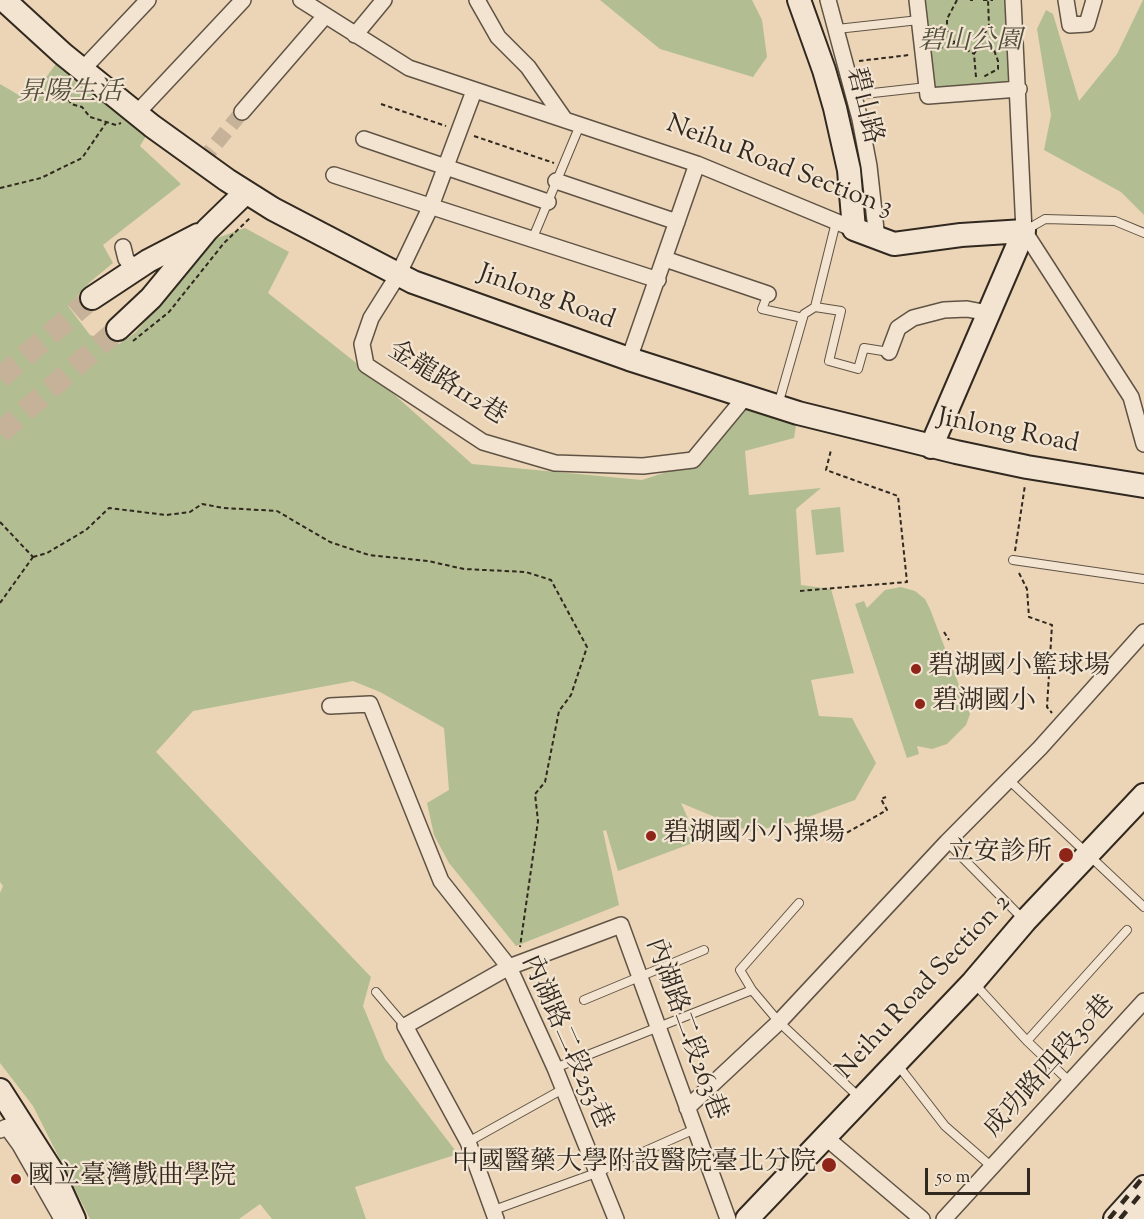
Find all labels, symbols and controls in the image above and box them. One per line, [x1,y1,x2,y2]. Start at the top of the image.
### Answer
park label: 碧山公園 [918,28,1022,60]
street label: 碧山路 [837,64,887,148]
park label: 昇陽生活 [18,79,122,111]
street label: Neihu Road Section 3 [661,110,897,226]
street label: Jinlong Road [473,260,619,338]
street label: 金龍路112巷 [381,336,511,434]
street label: Jinlong Road [935,404,1081,462]
place label: 碧湖國小籃球場 [928,653,1110,685]
marker: 碧湖國小籃球場 [909,662,923,676]
place label: 碧湖國小 [932,688,1036,720]
marker: 碧湖國小 [913,697,927,711]
place label: 碧湖國小小操場 [663,820,845,852]
marker: 碧湖國小小操場 [644,829,658,843]
place label: 立安診所 [948,839,1052,871]
marker: 立安診所 [1057,846,1075,864]
street label: Neihu Road Section 2 [831,889,1019,1087]
street label: 內湖路二段263巷 [637,935,731,1125]
street label: 內湖路二段253巷 [513,951,617,1135]
street label: 成功路四段30巷 [979,991,1123,1145]
place label: 中國醫藥大學附設醫院臺北分院 [452,1149,816,1181]
marker: 中國醫藥大學附設醫院臺北分院 [820,1156,838,1174]
scale bar [928,1156,1033,1194]
place label: 國立臺灣戲曲學院 [28,1163,236,1195]
text: 50 m [936,1165,970,1191]
marker: 國立臺灣戲曲學院 [9,1172,23,1186]

